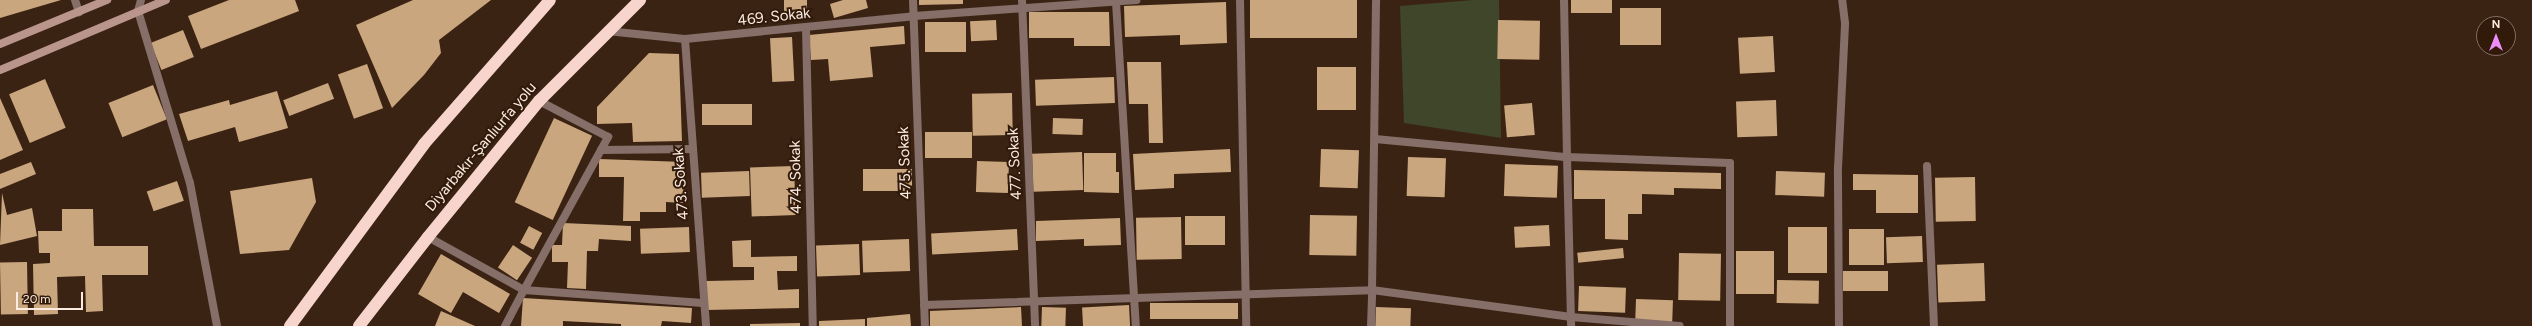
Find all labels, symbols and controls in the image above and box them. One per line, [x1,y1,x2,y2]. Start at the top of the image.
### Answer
street label: 469. Sokak [737,4,811,30]
north arrow [2476,16,2516,56]
text: N [2492,18,2500,31]
street label: Diyarbakır-Şanlıurfa yolu [422,79,540,215]
street label: 475. Sokak [895,126,915,200]
street label: 477. Sokak [1004,127,1026,201]
street label: 474. Sokak [786,140,806,214]
street label: 473. Sokak [670,147,692,221]
scale bar [18,284,85,310]
text: 20 m [23,292,51,306]

